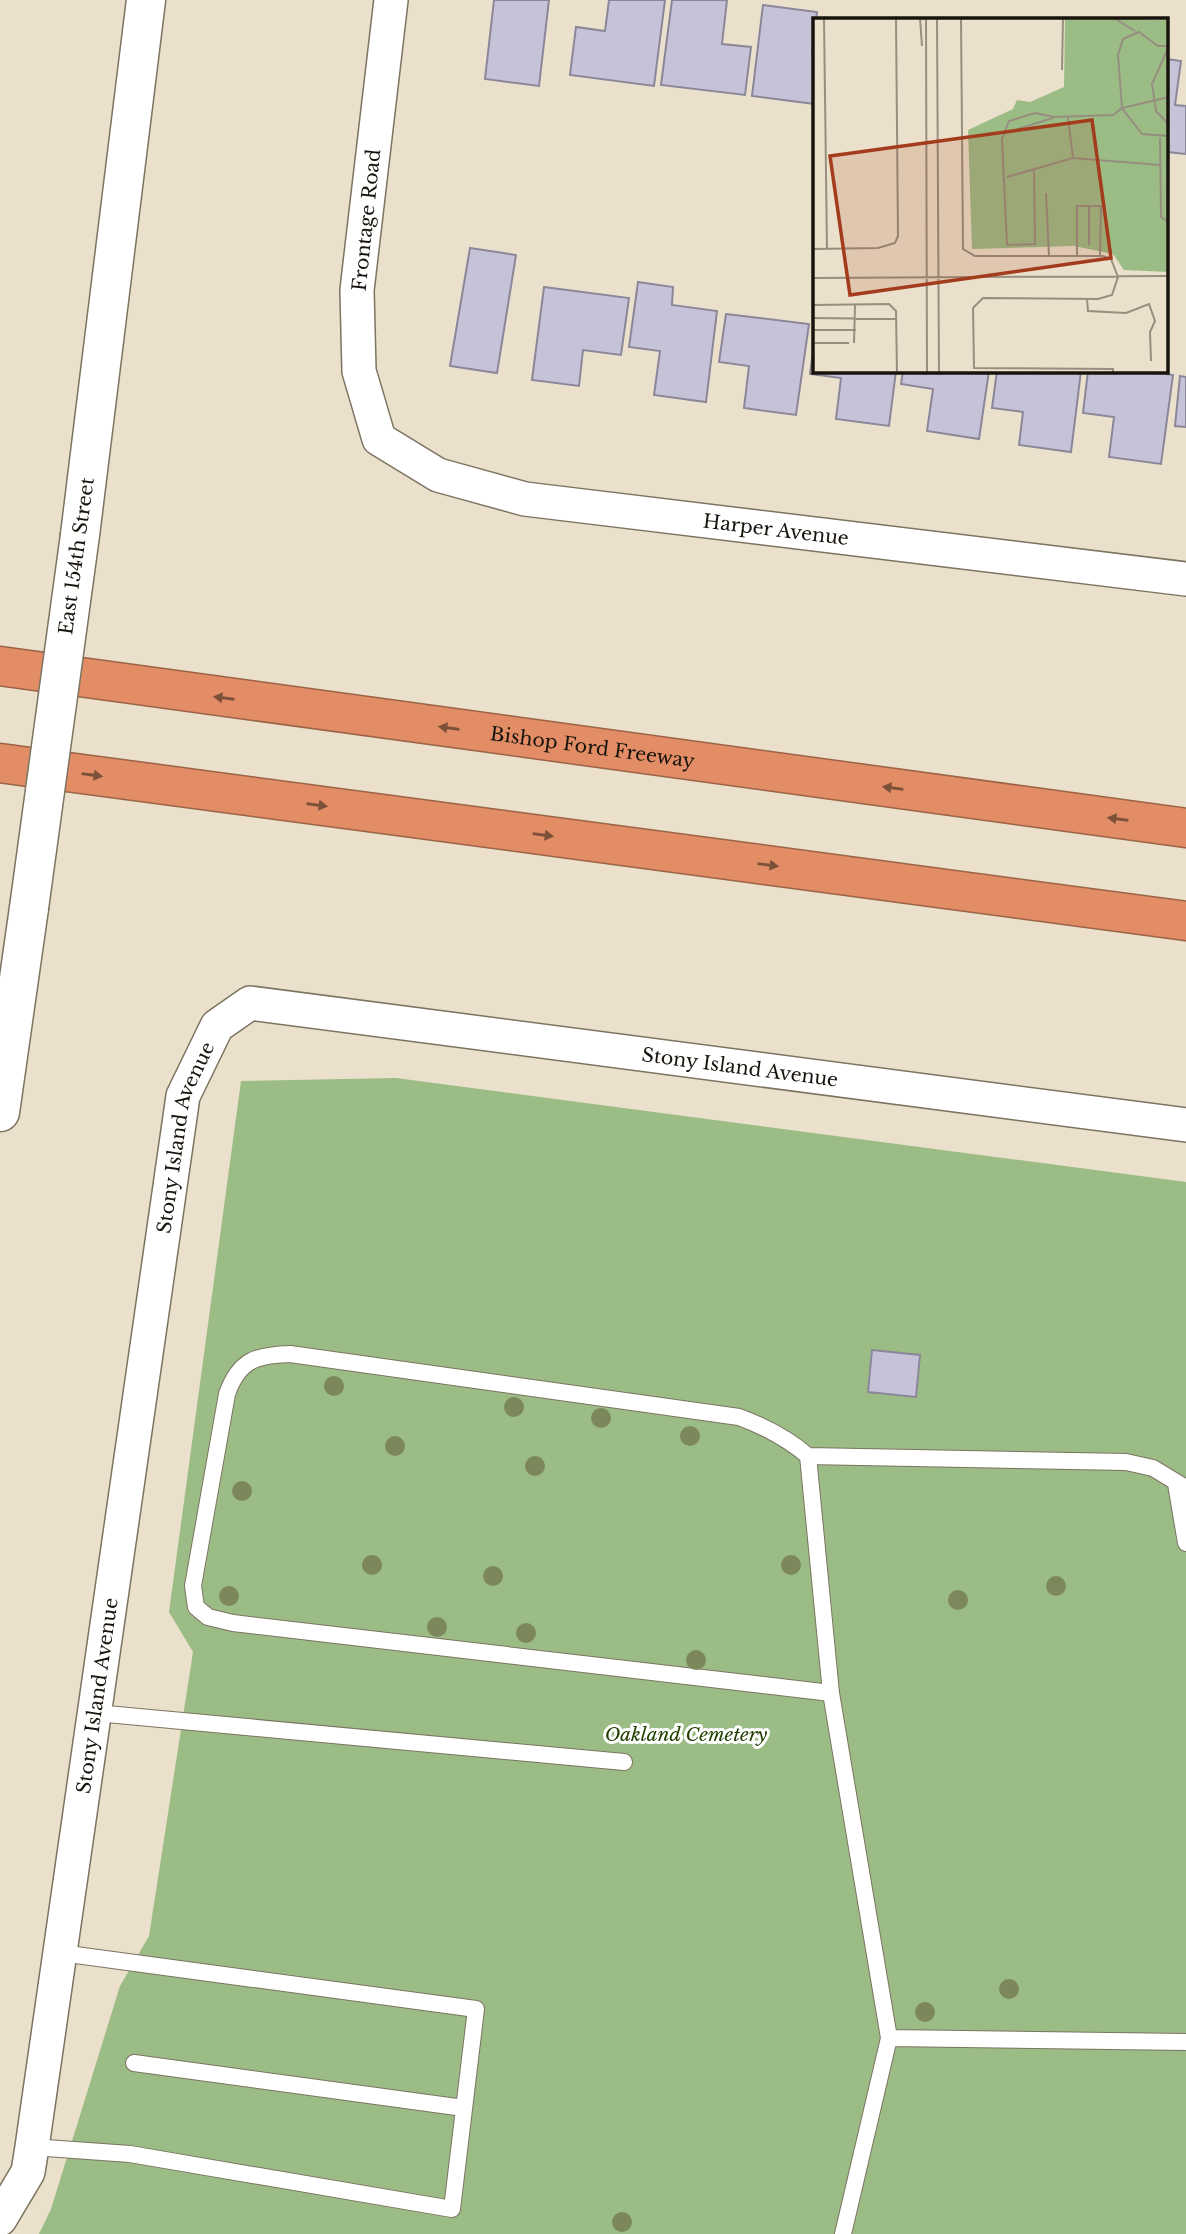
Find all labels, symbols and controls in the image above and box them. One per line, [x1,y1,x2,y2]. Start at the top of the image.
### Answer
inset map [813,18,1168,373]
street label: Frontage Road [348,148,385,292]
street label: East 154th Street [54,475,99,636]
street label: Harper Avenue [702,510,850,550]
one-way arrow [212,692,234,703]
street label: Bishop Ford Freeway [489,722,696,773]
one-way arrow [438,723,460,734]
one-way arrow [81,770,103,781]
one-way arrow [882,782,904,793]
one-way arrow [307,800,329,811]
one-way arrow [1107,813,1129,824]
one-way arrow [532,830,554,841]
one-way arrow [758,860,780,871]
street label: Stony Island Avenue [152,1038,220,1235]
street label: Stony Island Avenue [640,1043,839,1092]
street label: Stony Island Avenue [72,1596,123,1795]
park label: Oakland Cemetery [605,1723,767,1746]

